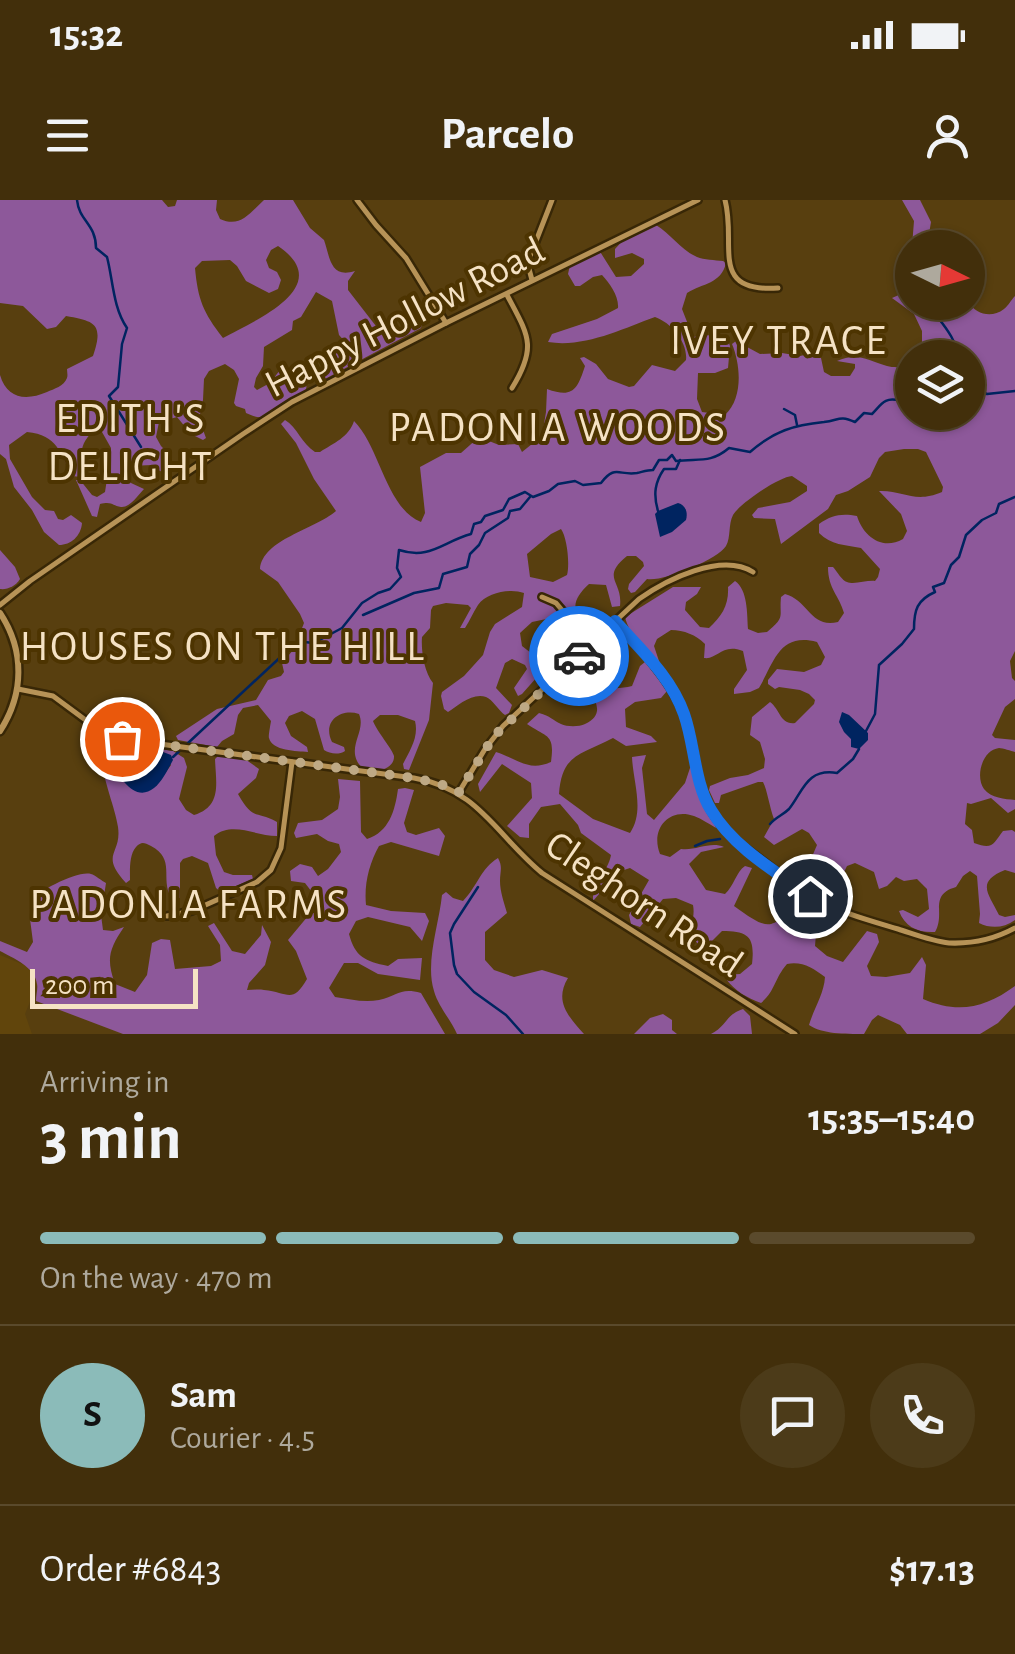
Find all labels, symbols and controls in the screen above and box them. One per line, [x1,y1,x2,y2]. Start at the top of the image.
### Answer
text: 15:32 [50,16,123,54]
icon: menu [40,108,95,163]
icon: person [920,108,975,163]
text: Parcelo [441,112,574,157]
street label: Happy Hollow Road [259,230,551,405]
north arrow [895,230,985,320]
map controls [895,230,985,430]
district label: IVEY TRACE [670,320,888,362]
button: layers [895,340,985,430]
district label: EDITH'S DELIGHT [48,398,214,488]
district label: PADONIA WOODS [389,407,727,449]
courier [529,606,629,706]
district label: HOUSES ON THE HILL [20,626,426,668]
icon: car [552,629,607,684]
pin [80,697,165,782]
icon: bag [95,712,150,767]
street label: Cleghorn Road [538,824,750,985]
pin [768,854,853,939]
icon: home [783,869,838,924]
district label: PADONIA FARMS [29,884,349,926]
scale bar [30,964,198,1008]
text: 200 m [45,972,114,1000]
text: Arriving in [40,1066,169,1098]
text: 15:35–15:40 [808,1100,975,1138]
text: 3 min [40,1106,182,1171]
text: On the way · 470 m [40,1262,272,1294]
button: chat [740,1363,845,1468]
button: phone [870,1363,975,1468]
text: Sam [170,1377,237,1415]
text: S [83,1396,102,1434]
text: Courier · 4.5 [170,1422,315,1454]
text: Order #6843 [40,1551,222,1589]
text: $17.13 [889,1551,975,1589]

